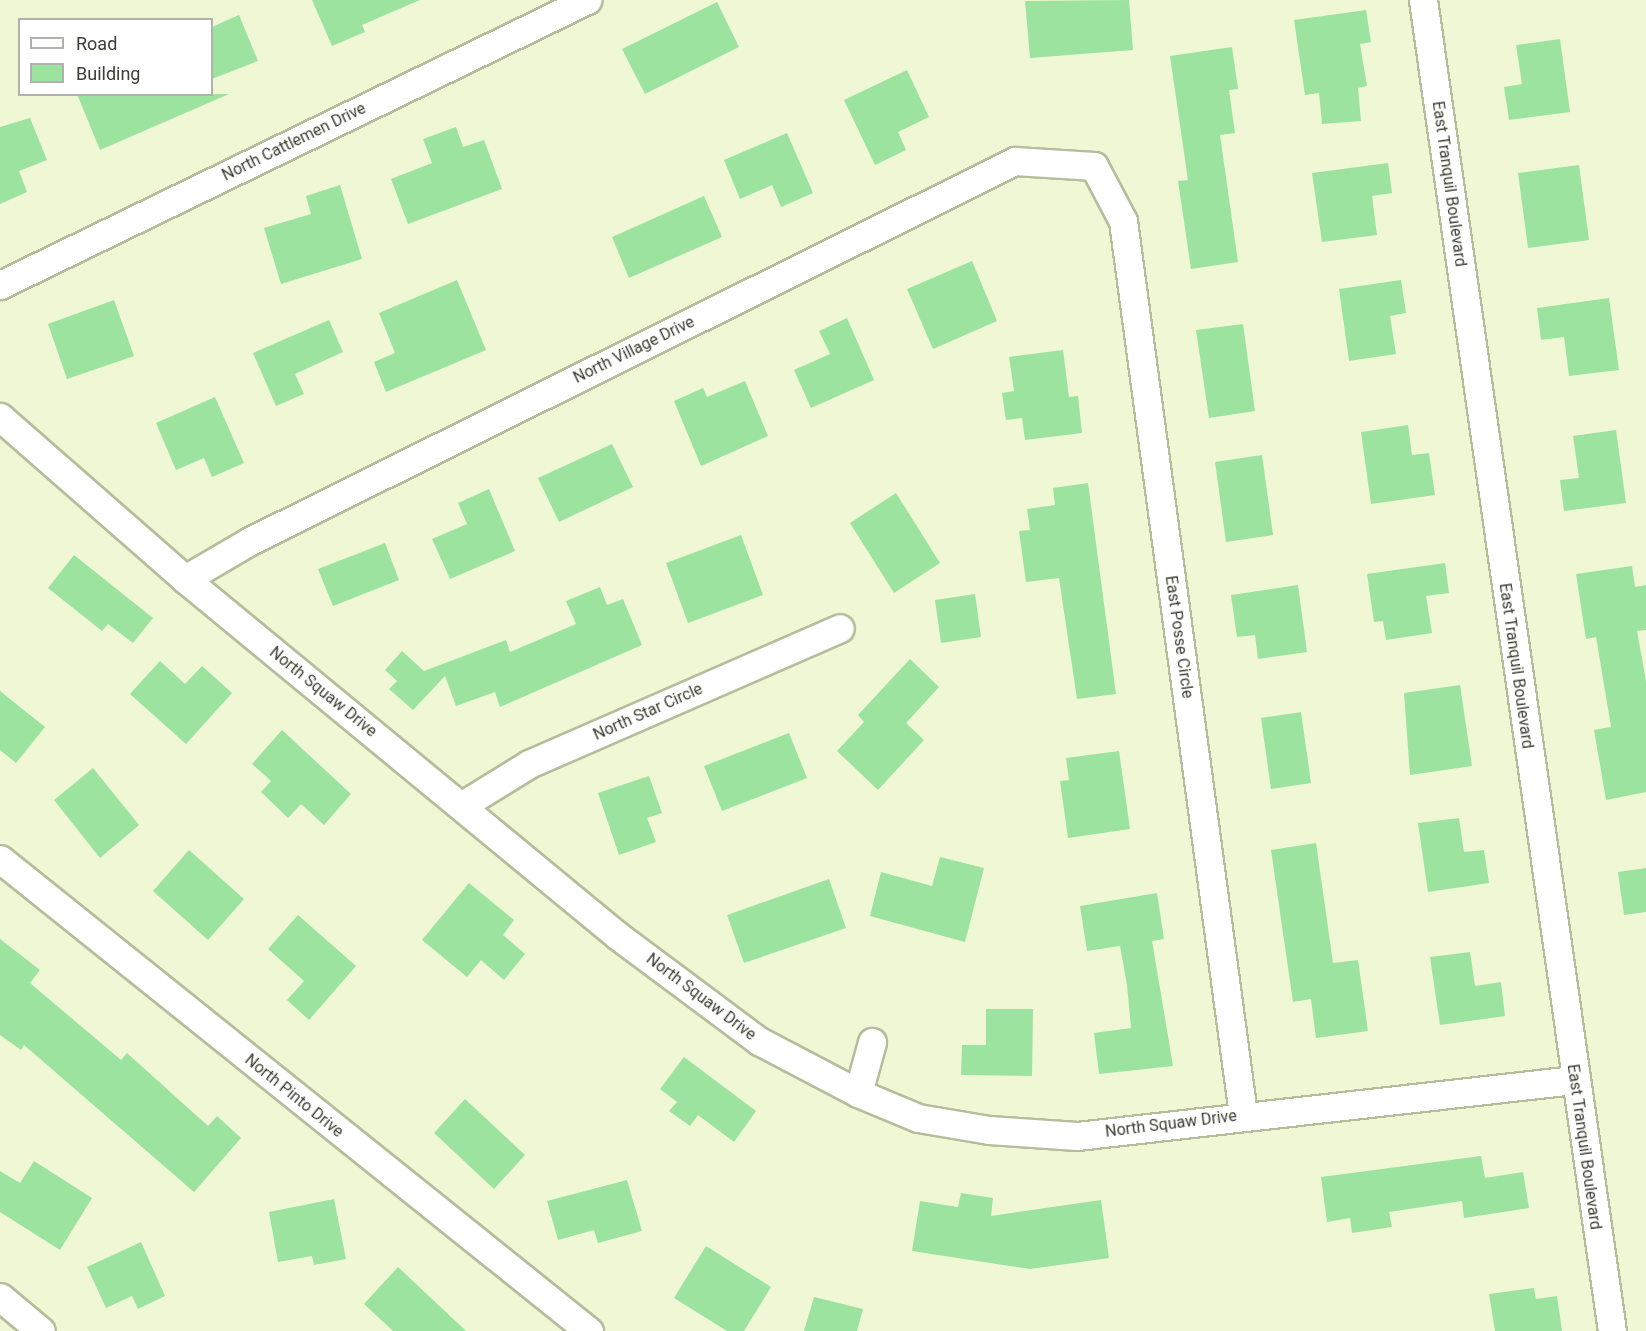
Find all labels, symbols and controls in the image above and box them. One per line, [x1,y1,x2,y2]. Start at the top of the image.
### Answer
legend [18,18,213,96]
text: Road [76,33,117,54]
text: Building [76,63,140,84]
street label: North Cattlemen Drive [219,99,369,185]
street label: East Tranquil Boulevard [1428,100,1470,268]
street label: North Village Drive [570,312,698,388]
street label: East Posse Circle [1161,574,1197,700]
street label: East Tranquil Boulevard [1495,582,1537,750]
street label: North Squaw Drive [266,643,380,741]
street label: North Star Circle [590,679,706,745]
street label: North Squaw Drive [642,949,760,1045]
street label: North Pinto Drive [241,1050,347,1142]
street label: East Tranquil Boulevard [1563,1063,1605,1231]
street label: North Squaw Drive [1104,1106,1238,1142]

